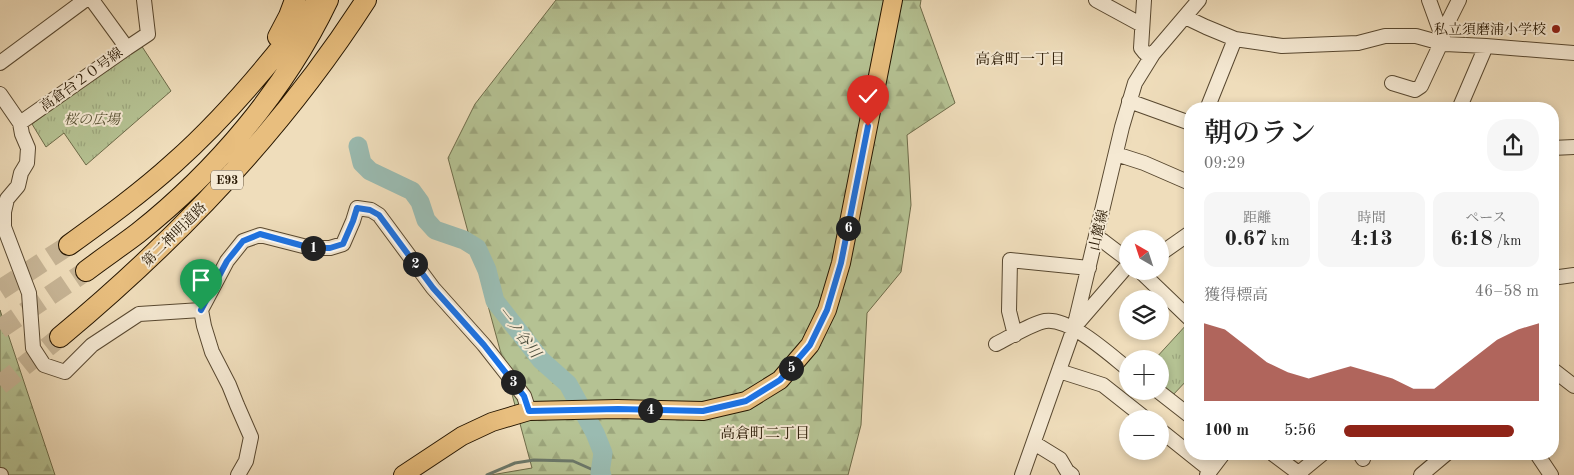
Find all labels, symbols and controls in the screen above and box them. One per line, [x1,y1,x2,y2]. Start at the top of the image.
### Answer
place label: 私立須磨浦小学校 [1434,22,1546,37]
marker: 私立須磨浦小学校 [1550,23,1562,35]
street label: 高倉台２０号線 [37,44,125,114]
district label: 高倉町一丁目 [975,51,1065,68]
pin [847,75,889,126]
icon: check [854,82,882,110]
park label: 桜の広場 [64,112,122,127]
button: share [1487,119,1539,171]
text: 朝のラン [1204,121,1316,149]
text: 09:29 [1204,156,1246,172]
road number: E93 [211,170,243,190]
street label: 第二神明道路 [139,199,209,269]
street label: 山麓線 [1086,208,1111,252]
text: 距離 [1243,211,1271,225]
text: 時間 [1357,211,1385,225]
text: ペース [1465,211,1506,225]
pin: 6 [836,216,860,240]
text: 6 [844,221,853,235]
text: 0.67 [1225,229,1267,250]
text: 4:13 [1350,229,1393,250]
text: 6:18 [1450,229,1493,250]
north arrow [1119,230,1169,280]
map controls [1119,230,1169,460]
text: km [1267,234,1290,248]
text: /km [1493,234,1521,248]
pin: 1 [300,236,326,260]
text: 1 [309,241,318,255]
pin: 2 [402,252,428,276]
text: 2 [411,257,420,271]
pin [180,259,222,310]
icon: arrive [187,266,215,294]
text: 46–58 m [1475,284,1539,300]
text: 獲得標高 [1204,288,1268,304]
button: layers [1119,290,1169,340]
water label: 一ノ谷川 [493,303,545,363]
button: + [1119,350,1169,400]
pin: 5 [778,356,804,380]
text: 5 [787,361,796,375]
pin: 3 [500,370,526,394]
text: 3 [509,375,518,389]
pin: 4 [638,398,662,422]
text: 4 [646,403,655,417]
button: − [1119,410,1169,460]
text: 100 m [1204,423,1249,439]
text: 5:56 [1284,423,1316,439]
district label: 高倉町二丁目 [720,425,810,442]

